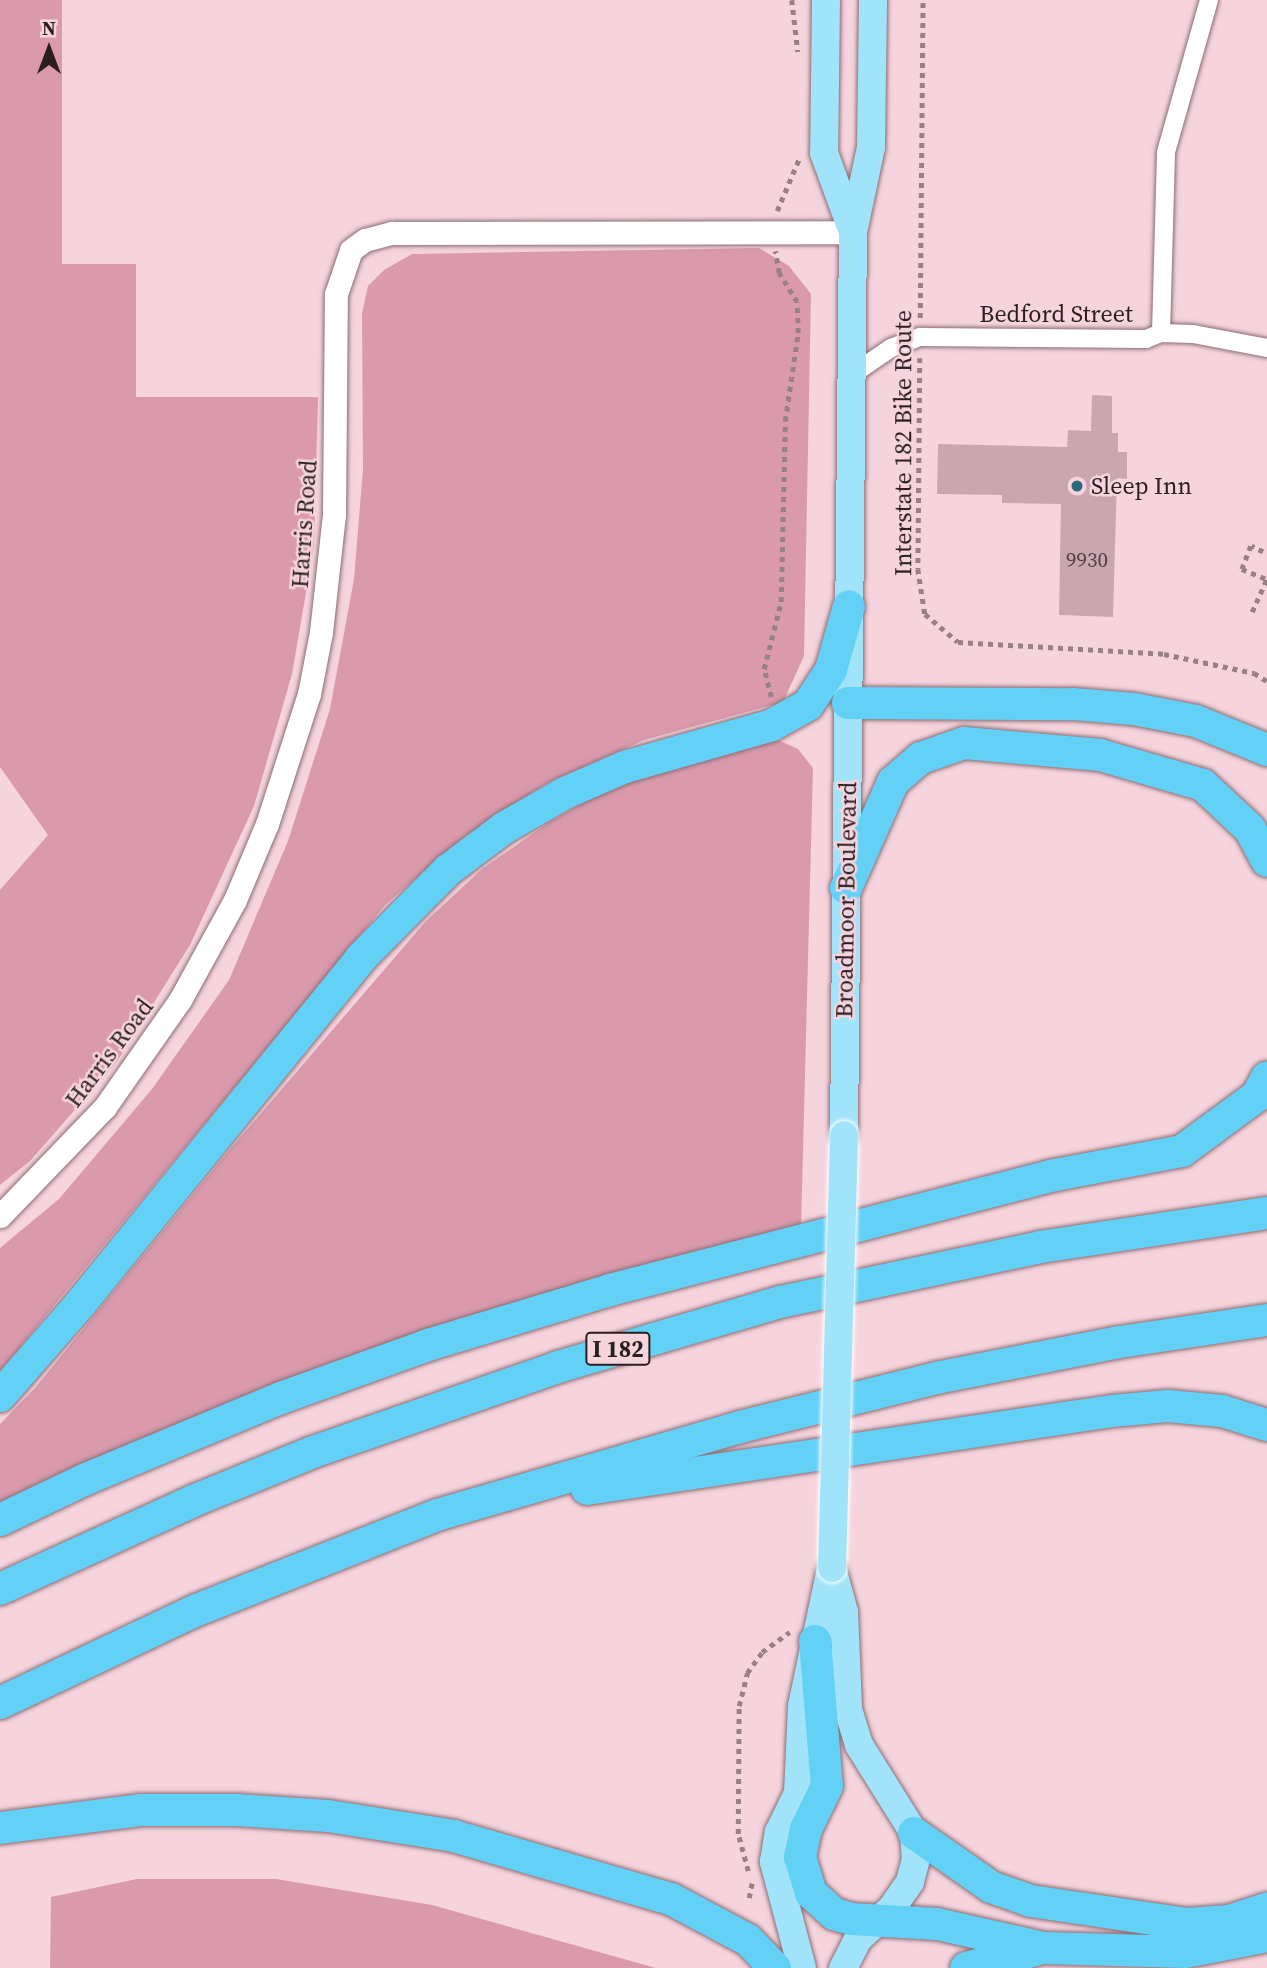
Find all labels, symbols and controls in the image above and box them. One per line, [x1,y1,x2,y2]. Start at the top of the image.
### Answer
north arrow [14,14,84,84]
text: N [42,15,56,41]
street label: Bedford Street [979,300,1133,328]
street label: Interstate 182 Bike Route [889,310,917,576]
street label: Harris Road [285,459,323,589]
place label: Sleep Inn [1091,472,1192,500]
marker: Sleep Inn [1069,478,1085,494]
house number: 9930 [1066,547,1108,573]
street label: Broadmoor Boulevard [830,782,862,1018]
street label: Harris Road [59,993,159,1113]
road number: I 182 [585,1330,651,1368]

